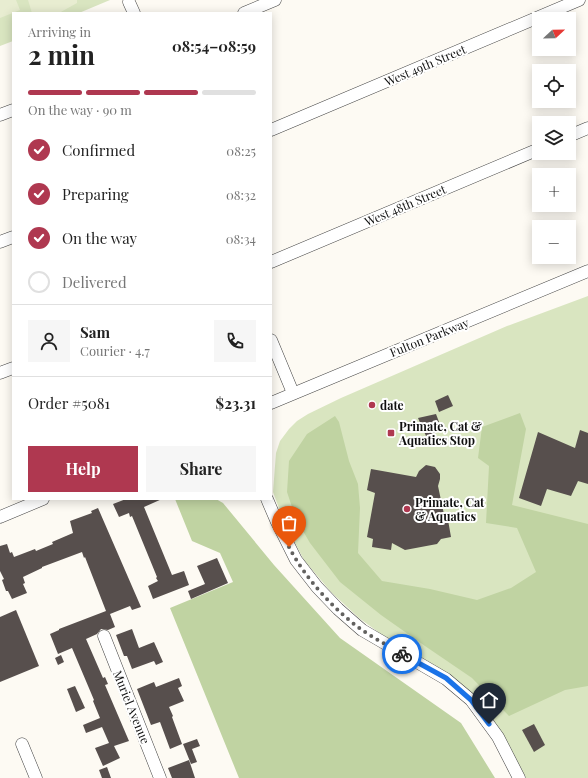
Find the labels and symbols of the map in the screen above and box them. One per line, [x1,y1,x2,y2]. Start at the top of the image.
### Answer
north arrow [532,12,576,56]
street label: West 49th Street [381,40,469,90]
street label: West 48th Street [361,180,449,230]
street label: Fulton Parkway [387,314,471,360]
place label: date [380,397,404,413]
marker: date [367,400,377,410]
place label: Primate, Cat & Aquatics Stop [398,418,482,448]
marker: Primate, Cat & Aquatics Stop [386,428,396,438]
place label: Primate, Cat & Aquatics [415,494,485,524]
marker: Primate, Cat & Aquatics [402,504,412,514]
pin [272,506,306,547]
courier [382,634,422,674]
street label: Muriel Avenue [110,668,154,746]
pin [472,683,506,724]

